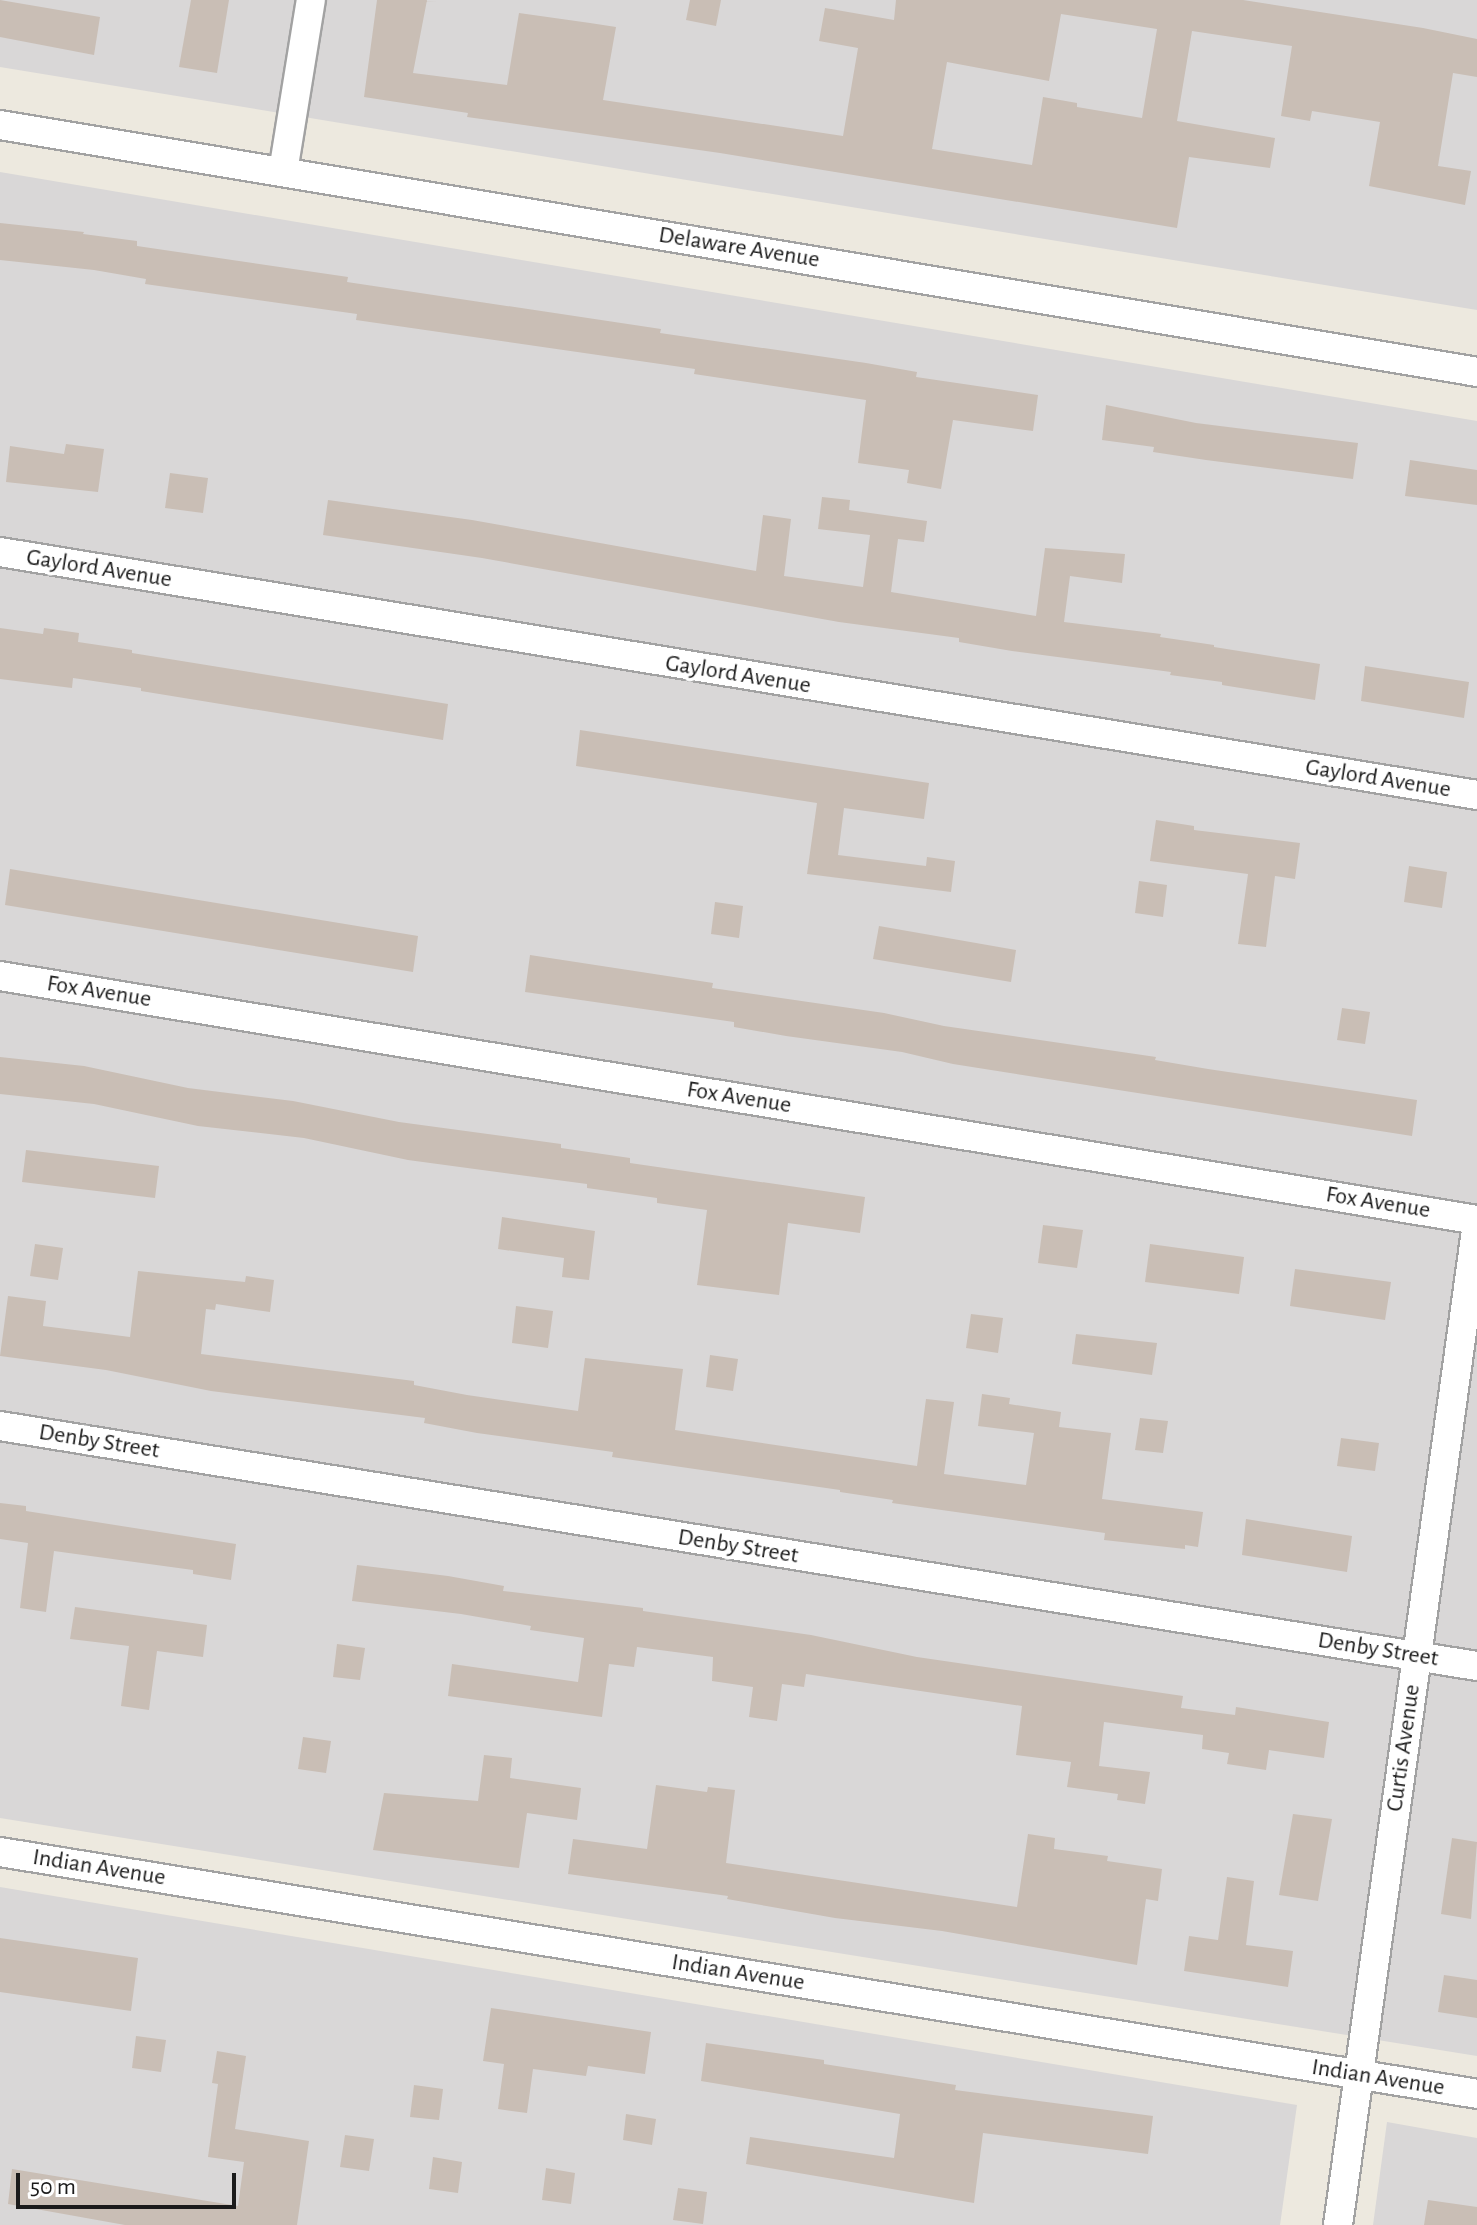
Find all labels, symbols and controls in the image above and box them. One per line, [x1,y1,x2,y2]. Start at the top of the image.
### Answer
street label: Delaware Avenue [656,221,822,275]
street label: Gaylord Avenue [24,543,174,595]
street label: Gaylord Avenue [663,649,813,701]
street label: Gaylord Avenue [1303,753,1453,805]
street label: Fox Avenue [45,970,153,1014]
street label: Fox Avenue [685,1076,793,1120]
street label: Fox Avenue [1324,1181,1432,1225]
street label: Denby Street [37,1418,161,1466]
street label: Denby Street [676,1523,800,1571]
street label: Denby Street [1316,1626,1440,1674]
street label: Curtis Avenue [1381,1683,1427,1813]
street label: Indian Avenue [31,1843,167,1893]
street label: Indian Avenue [670,1948,806,1998]
street label: Indian Avenue [1310,2053,1446,2103]
scale bar [20,2157,240,2207]
text: 50 m [30,2175,76,2199]

